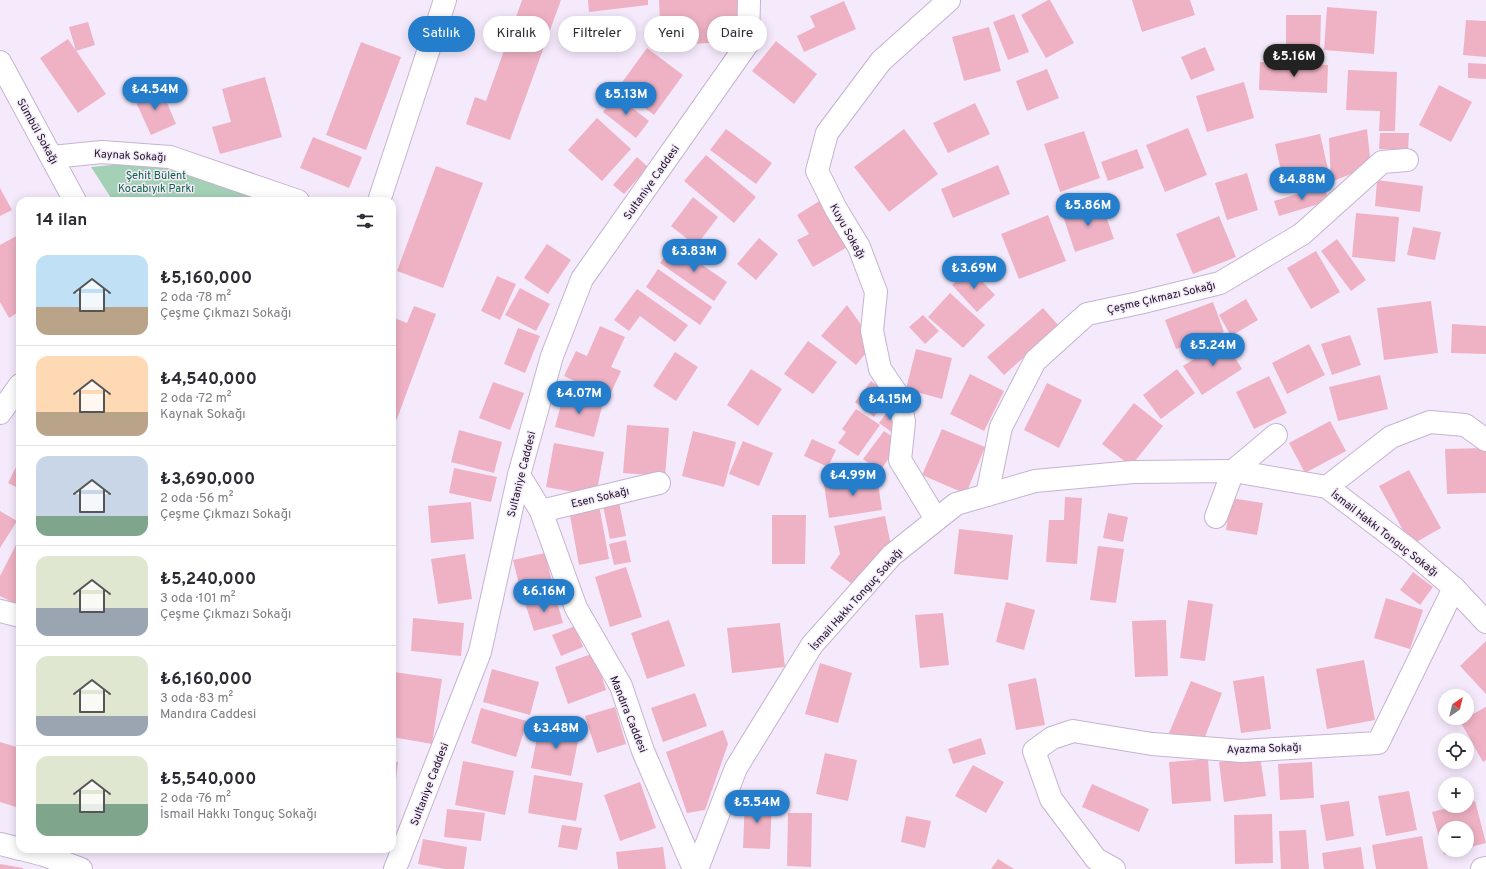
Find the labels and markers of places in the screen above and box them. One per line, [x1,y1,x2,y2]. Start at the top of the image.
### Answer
pin: ₺5.16M [1261,44,1327,78]
pin: ₺4.54M [122,77,188,111]
pin: ₺5.13M [593,82,659,116]
pin: ₺4.88M [1269,167,1335,201]
pin: ₺5.86M [1055,193,1121,227]
pin: ₺3.83M [661,239,727,273]
pin: ₺3.69M [941,256,1007,290]
pin: ₺5.24M [1180,333,1246,367]
pin: ₺4.07M [546,381,612,415]
pin: ₺4.15M [857,387,923,421]
pin: ₺4.99M [820,463,886,497]
pin: ₺6.16M [511,579,577,613]
pin: ₺3.48M [523,716,589,750]
pin: ₺5.54M [724,790,790,824]

